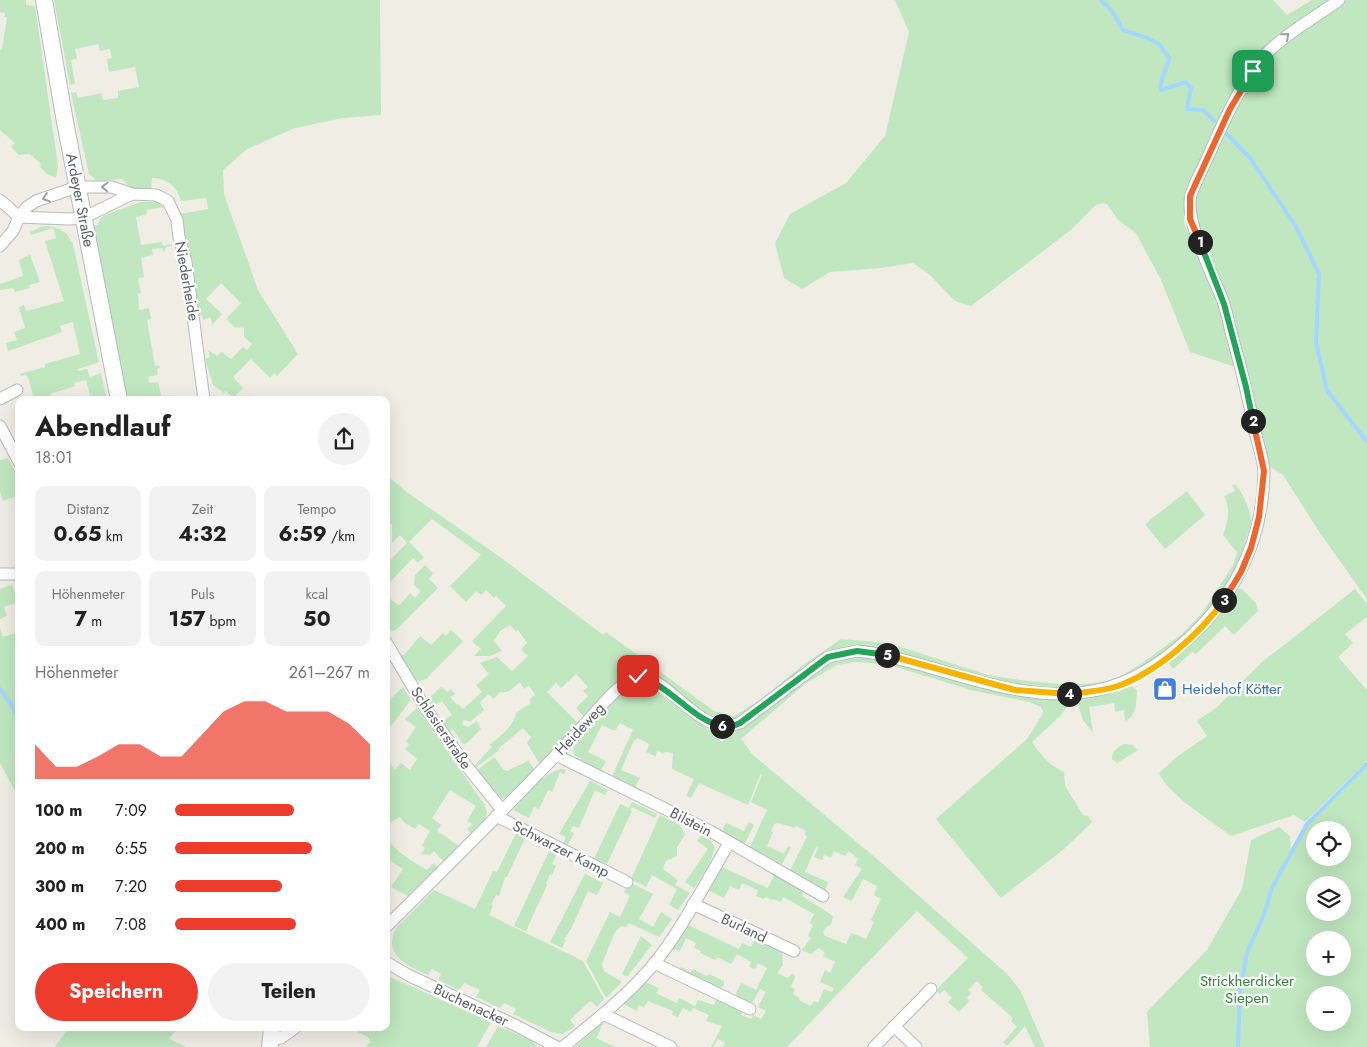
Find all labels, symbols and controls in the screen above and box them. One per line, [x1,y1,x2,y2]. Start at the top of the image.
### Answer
one-way arrow [1281,33,1290,42]
pin [1232,50,1274,92]
icon: arrive [1239,57,1267,85]
street label: Ardeyer Straße [60,151,100,249]
one-way arrow [101,182,109,193]
one-way arrow [42,192,50,202]
pin: 1 [1188,230,1212,254]
text: 1 [1197,232,1204,252]
street label: Niederheide [169,239,205,323]
text: Abendlauf [35,406,171,447]
pin: 2 [1240,408,1266,434]
text: 2 [1249,411,1258,431]
button: share [318,413,370,465]
text: 18:01 [35,446,73,469]
text: Distanz [67,499,110,519]
text: Zeit [192,499,213,519]
text: Tempo [297,499,336,519]
text: 0.65 [53,519,102,549]
text: 4:32 [178,519,227,549]
text: 6:59 [278,519,327,549]
text: km [102,526,123,546]
text: /km [327,526,355,546]
text: Höhenmeter [52,584,125,604]
text: Puls [191,584,214,604]
text: kcal [306,584,328,604]
pin: 3 [1212,588,1236,612]
text: 3 [1220,590,1229,610]
text: 7 [74,604,87,634]
text: 157 [168,604,205,634]
text: 50 [303,604,331,634]
text: m [87,611,102,631]
text: bpm [205,611,236,631]
pin: 5 [874,642,900,668]
text: 5 [883,645,892,665]
pin [617,655,659,697]
text: Höhenmeter [35,661,119,684]
text: 261–267 m [289,661,370,684]
icon: check [624,662,652,690]
shop icon: Heidehof Kötter [1152,676,1178,702]
place label: Heidehof Kötter [1182,678,1283,700]
street label: Schlesierstraße [405,682,477,774]
pin: 4 [1056,682,1082,706]
text: 4 [1065,684,1074,704]
street label: Heideweg [550,698,610,760]
pin: 6 [710,714,734,738]
text: 6 [718,716,727,736]
text: 100 m [35,799,82,822]
text: 7:09 [115,799,147,822]
street label: Bilstein [666,802,716,842]
street label: Schwarzer Kamp [509,815,614,883]
map controls [1306,821,1351,1031]
button: locate [1306,821,1351,866]
text: 200 m [35,837,85,860]
text: 6:55 [115,837,147,860]
text: 300 m [35,875,84,898]
text: 7:20 [115,875,147,898]
button: layers [1306,876,1351,921]
street label: Burland [717,908,771,948]
text: 400 m [35,913,85,936]
text: 7:08 [115,913,147,936]
button: + [1306,931,1351,976]
button: Speichern [35,963,198,1021]
button: Teilen [208,963,370,1021]
park label: Strickherdicker Siepen [1200,970,1295,1009]
street label: Buchenacker [430,978,513,1032]
button: − [1306,986,1351,1031]

